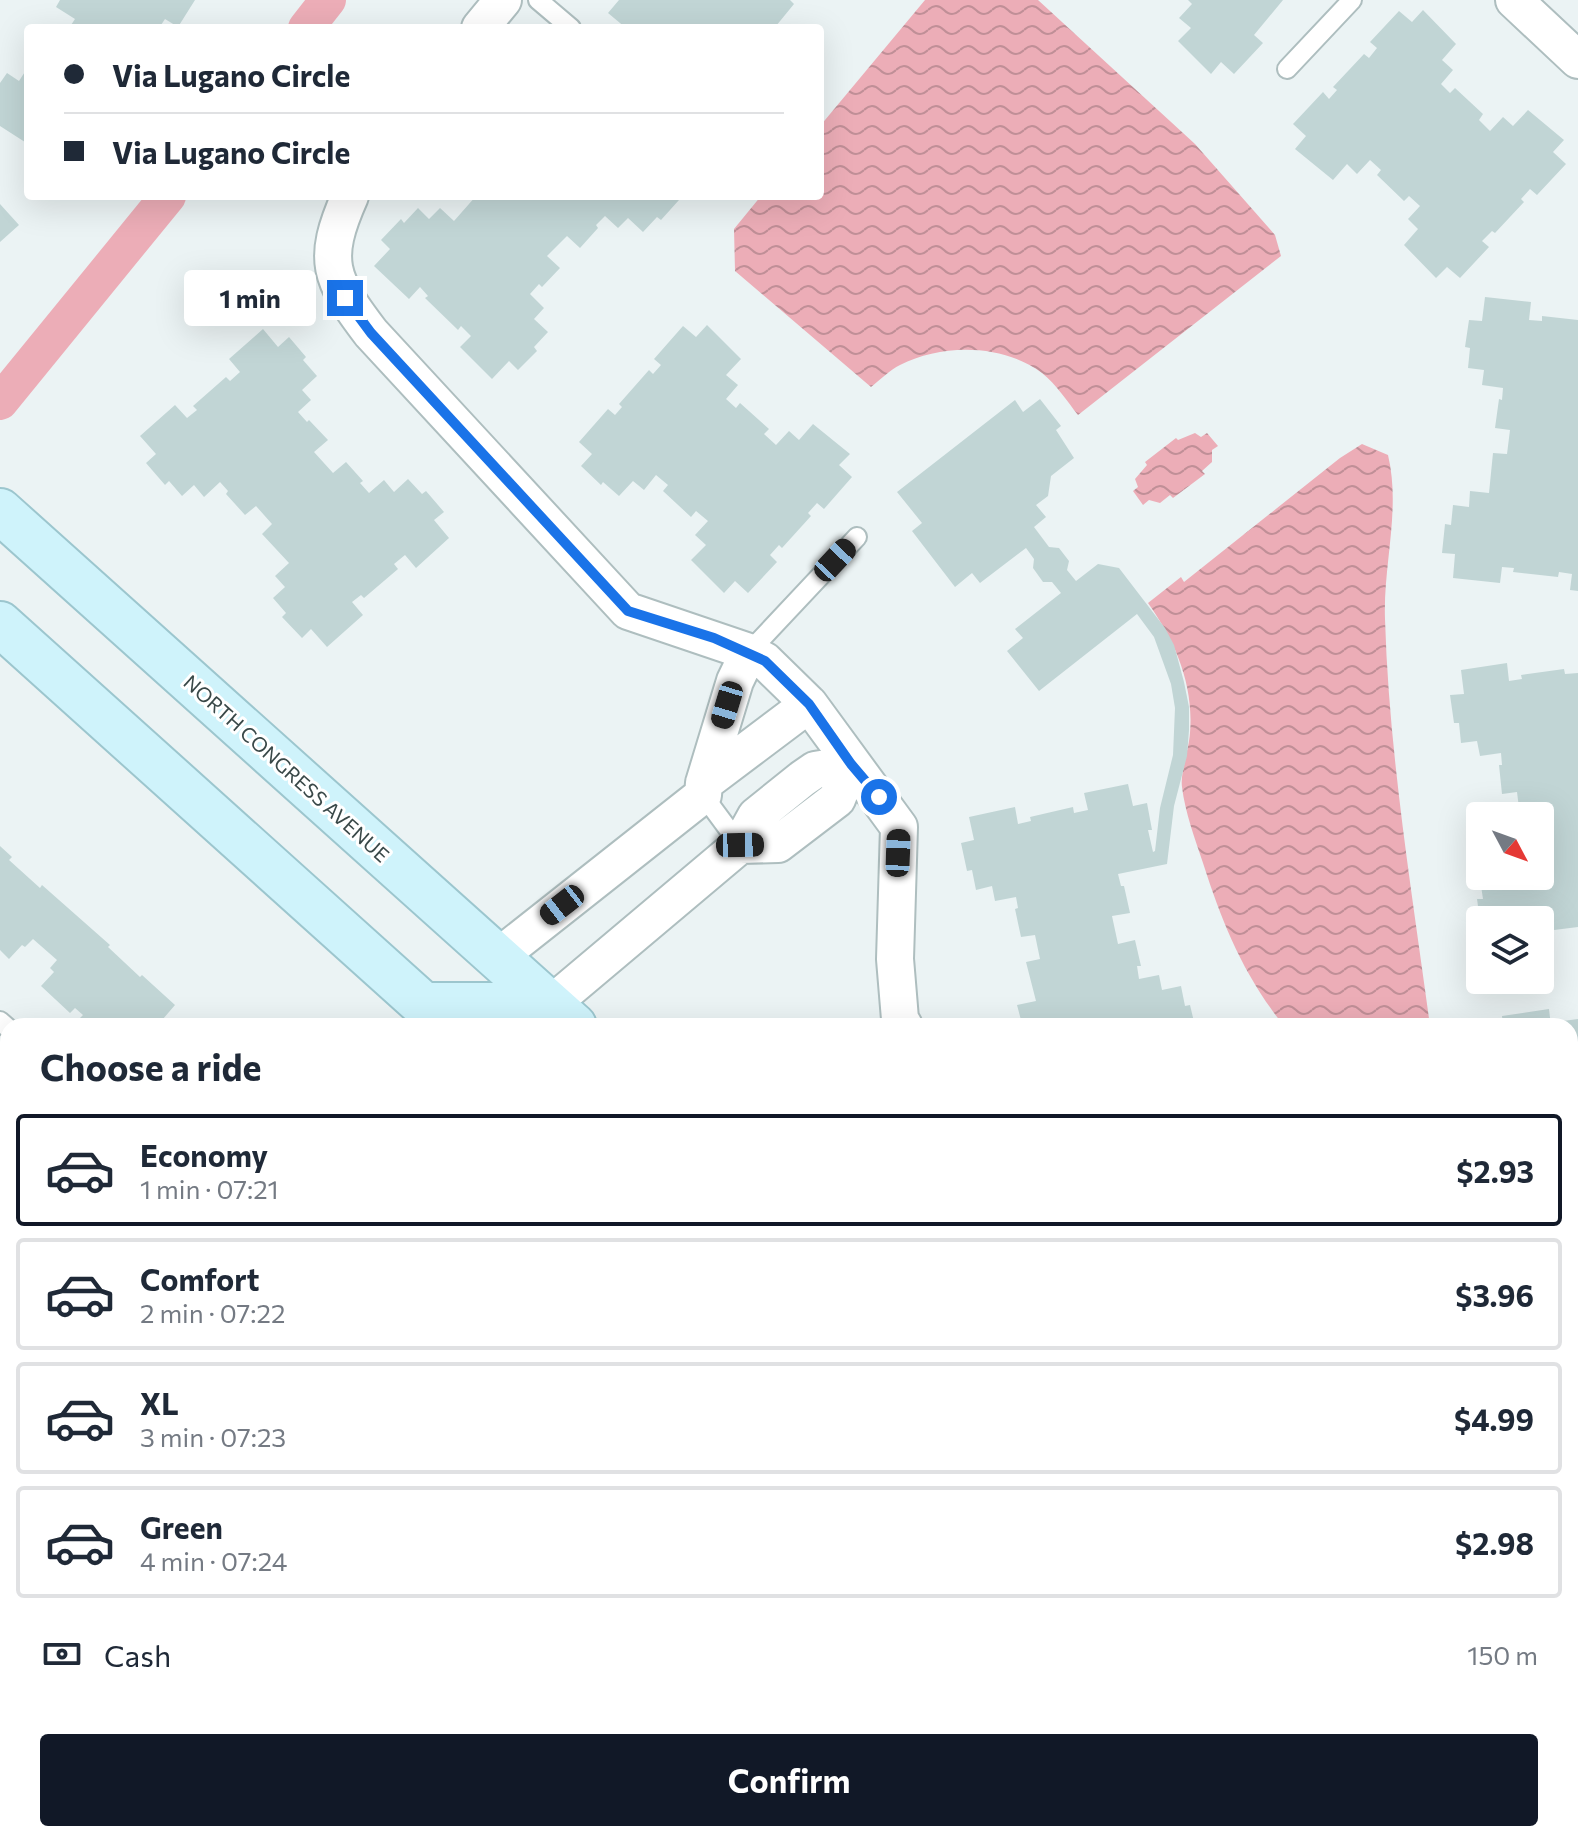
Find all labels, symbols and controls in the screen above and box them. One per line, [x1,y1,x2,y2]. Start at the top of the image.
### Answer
text: Via Lugano Circle [112,56,350,93]
text: Via Lugano Circle [112,133,350,170]
callout: 1 min [185,270,317,326]
route end [327,280,363,316]
text: 1 min [219,282,281,313]
car [810,534,860,586]
street label: NORTH CONGRESS AVENUE [179,669,395,867]
car [709,679,745,731]
route start [861,779,897,815]
north arrow [1466,802,1554,890]
map controls [1466,802,1554,994]
car [885,829,911,877]
car [716,833,764,857]
car [536,881,588,929]
button: layers [1466,906,1554,994]
text: Choose a ride [40,1044,261,1088]
icon: car [44,1134,116,1206]
text: Economy [140,1136,268,1173]
text: $2.93 [1456,1152,1534,1189]
text: 1 min · 07:21 [140,1173,279,1204]
icon: car [44,1258,116,1330]
text: Comfort [140,1260,259,1297]
text: $3.96 [1455,1276,1534,1313]
text: 2 min · 07:22 [140,1297,285,1328]
icon: car [44,1382,116,1454]
text: XL [140,1384,179,1421]
text: $4.99 [1454,1400,1534,1437]
text: 3 min · 07:23 [140,1421,286,1452]
icon: car [44,1506,116,1578]
text: Green [140,1508,223,1545]
text: $2.98 [1455,1524,1534,1561]
text: 4 min · 07:24 [140,1545,287,1576]
icon: cash [40,1632,84,1676]
text: Cash [104,1636,171,1673]
text: 150 m [1467,1639,1538,1670]
button: Confirm [40,1734,1538,1826]

